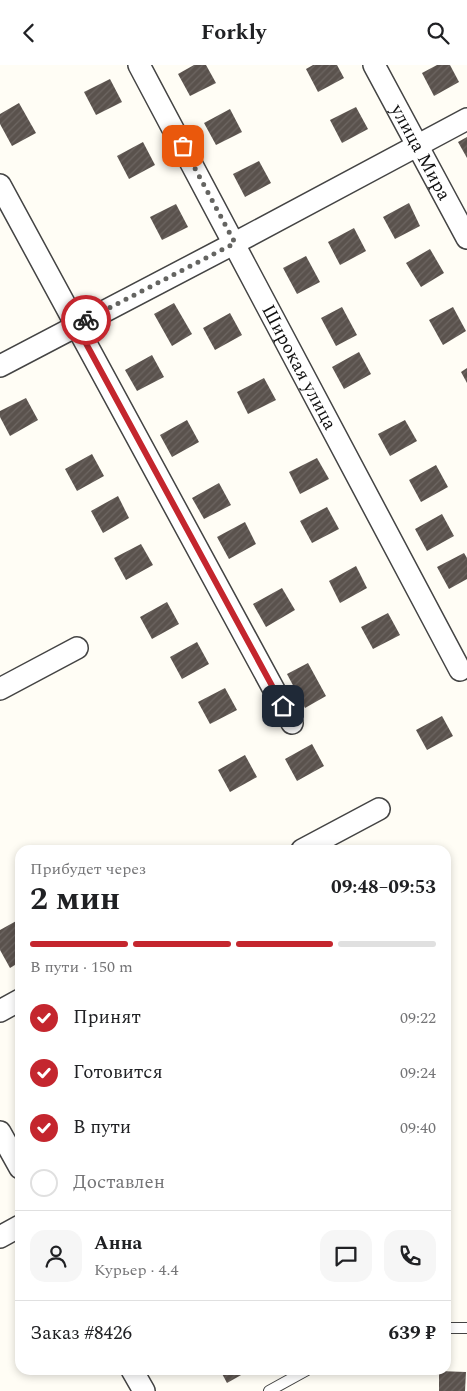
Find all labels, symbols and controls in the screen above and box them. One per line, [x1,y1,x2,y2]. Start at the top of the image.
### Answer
text: Forkly [201,16,266,49]
icon: back [15,19,43,47]
icon: search [424,19,452,47]
street label: улица Мира [383,98,459,206]
pin [162,125,204,167]
icon: bag [169,132,197,160]
courier [61,295,111,345]
street label: Широкая улица [254,299,345,436]
icon: bike [72,306,100,334]
pin [262,685,304,727]
icon: home [269,692,297,720]
text: Прибудет через [30,857,146,881]
text: 09:48–09:53 [331,873,436,902]
text: 2 мин [30,875,120,924]
text: В пути · 150 m [30,955,133,979]
text: Принят [73,1003,141,1032]
icon: check [30,1004,58,1032]
text: 09:22 [400,1006,436,1030]
text: Готовится [73,1058,163,1087]
icon: check [30,1059,58,1087]
text: 09:24 [400,1061,436,1085]
text: В пути [73,1113,131,1142]
icon: check [30,1114,58,1142]
text: 09:40 [400,1116,436,1140]
text: Доставлен [73,1168,165,1197]
text: Анна [94,1229,142,1258]
button: person [30,1230,82,1282]
button: chat [320,1230,372,1282]
button: phone [384,1230,436,1282]
text: Курьер · 4.4 [94,1258,179,1282]
text: Заказ #8426 [30,1319,132,1348]
text: 639 ₽ [389,1319,436,1348]

